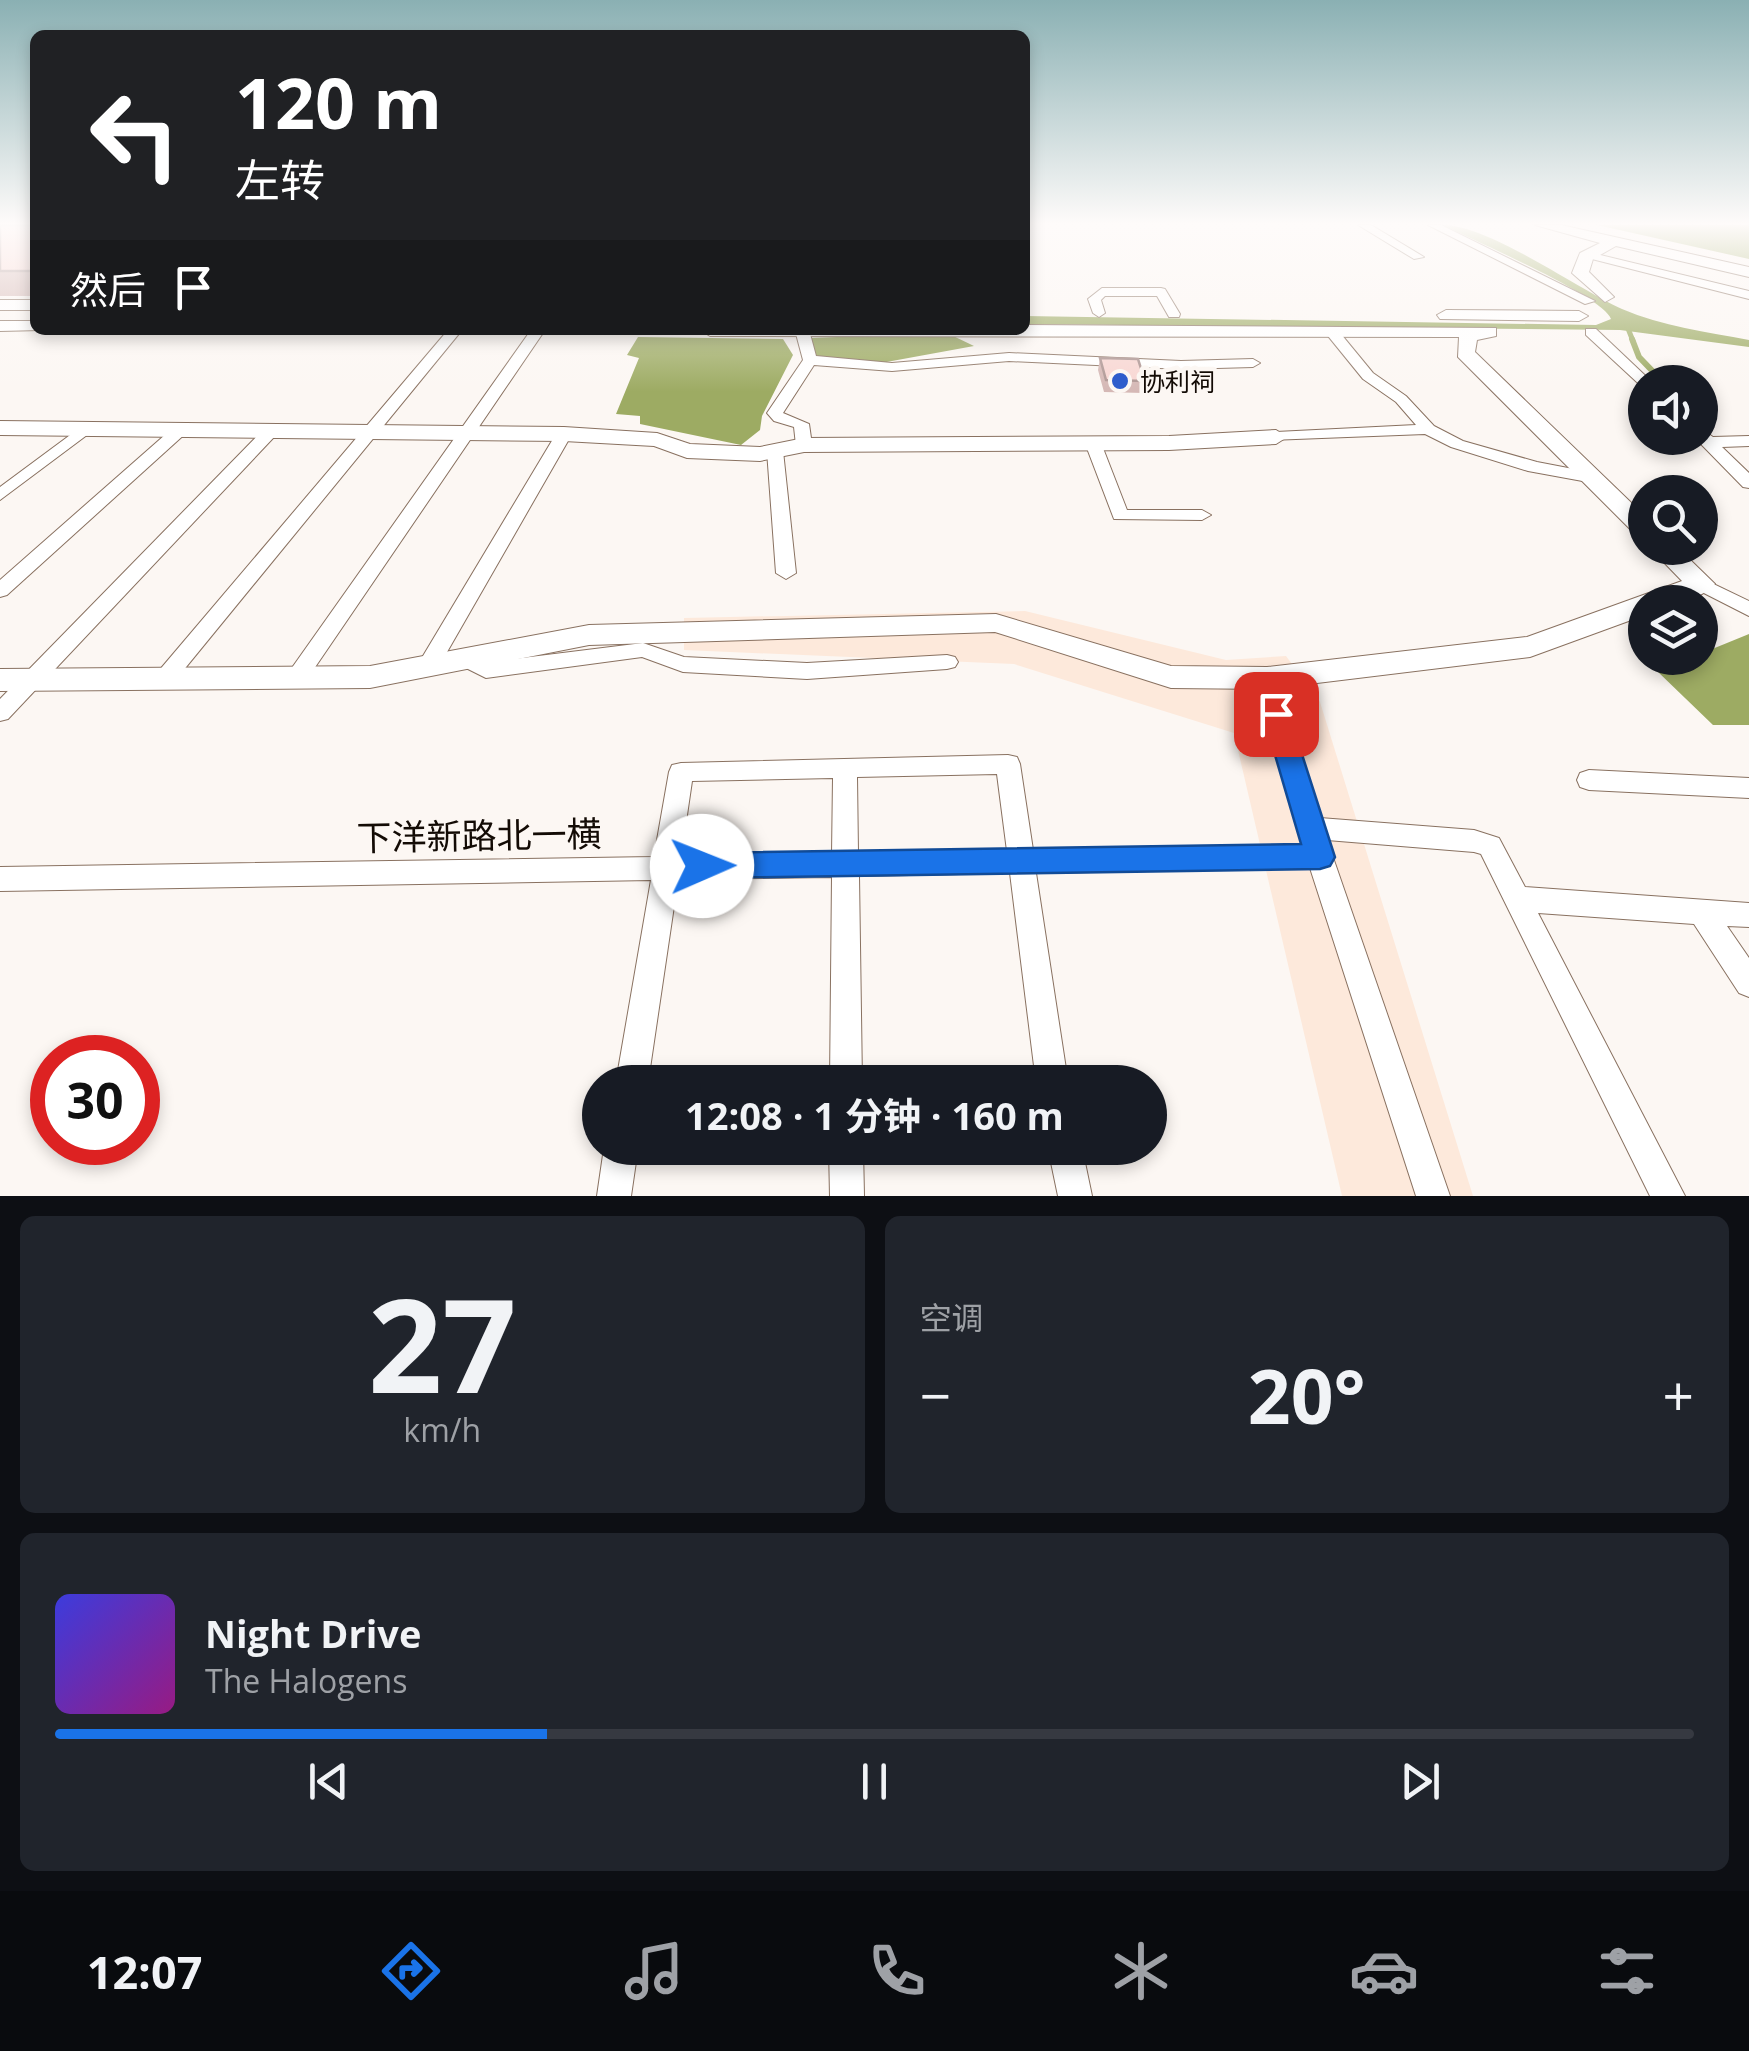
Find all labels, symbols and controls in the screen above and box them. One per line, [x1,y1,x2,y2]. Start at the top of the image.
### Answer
text: 120 m [235,54,442,150]
icon: left [70,70,200,200]
text: 左转 [235,149,325,210]
icon: arrive [166,260,221,315]
text: 然后 [70,263,146,315]
place label: 协利祠 [1140,364,1215,398]
map controls [1628,365,1718,675]
button: sound [1628,365,1718,455]
marker: 协利祠 [1109,370,1131,392]
button: search [1628,475,1718,565]
button: layers [1628,585,1718,675]
pin [1234,672,1319,757]
icon: arrive [1249,687,1304,742]
street label: 下洋新路北一横 [356,809,602,861]
position arrow [650,814,754,918]
speed limit sign: 30 [30,1035,160,1165]
text: 12:08 · 1 分钟 · 160 m [685,1089,1064,1141]
text: 27 [368,1254,517,1431]
text: 空调 [920,1296,984,1339]
text: 20° [1248,1344,1366,1446]
text: − [920,1357,951,1432]
text: + [1663,1357,1694,1432]
text: km/h [403,1408,481,1451]
text: Night Drive [205,1607,421,1659]
text: The Halogens [205,1659,407,1702]
icon: previous [301,1754,356,1809]
icon: pause [847,1754,902,1809]
icon: next [1393,1754,1448,1809]
icon: directions [376,1936,446,2006]
icon: music [619,1936,689,2006]
icon: phone [862,1936,932,2006]
icon: climate [1106,1936,1176,2006]
icon: car [1349,1936,1419,2006]
icon: filters [1592,1936,1662,2006]
text: 12:07 [87,1941,202,2002]

